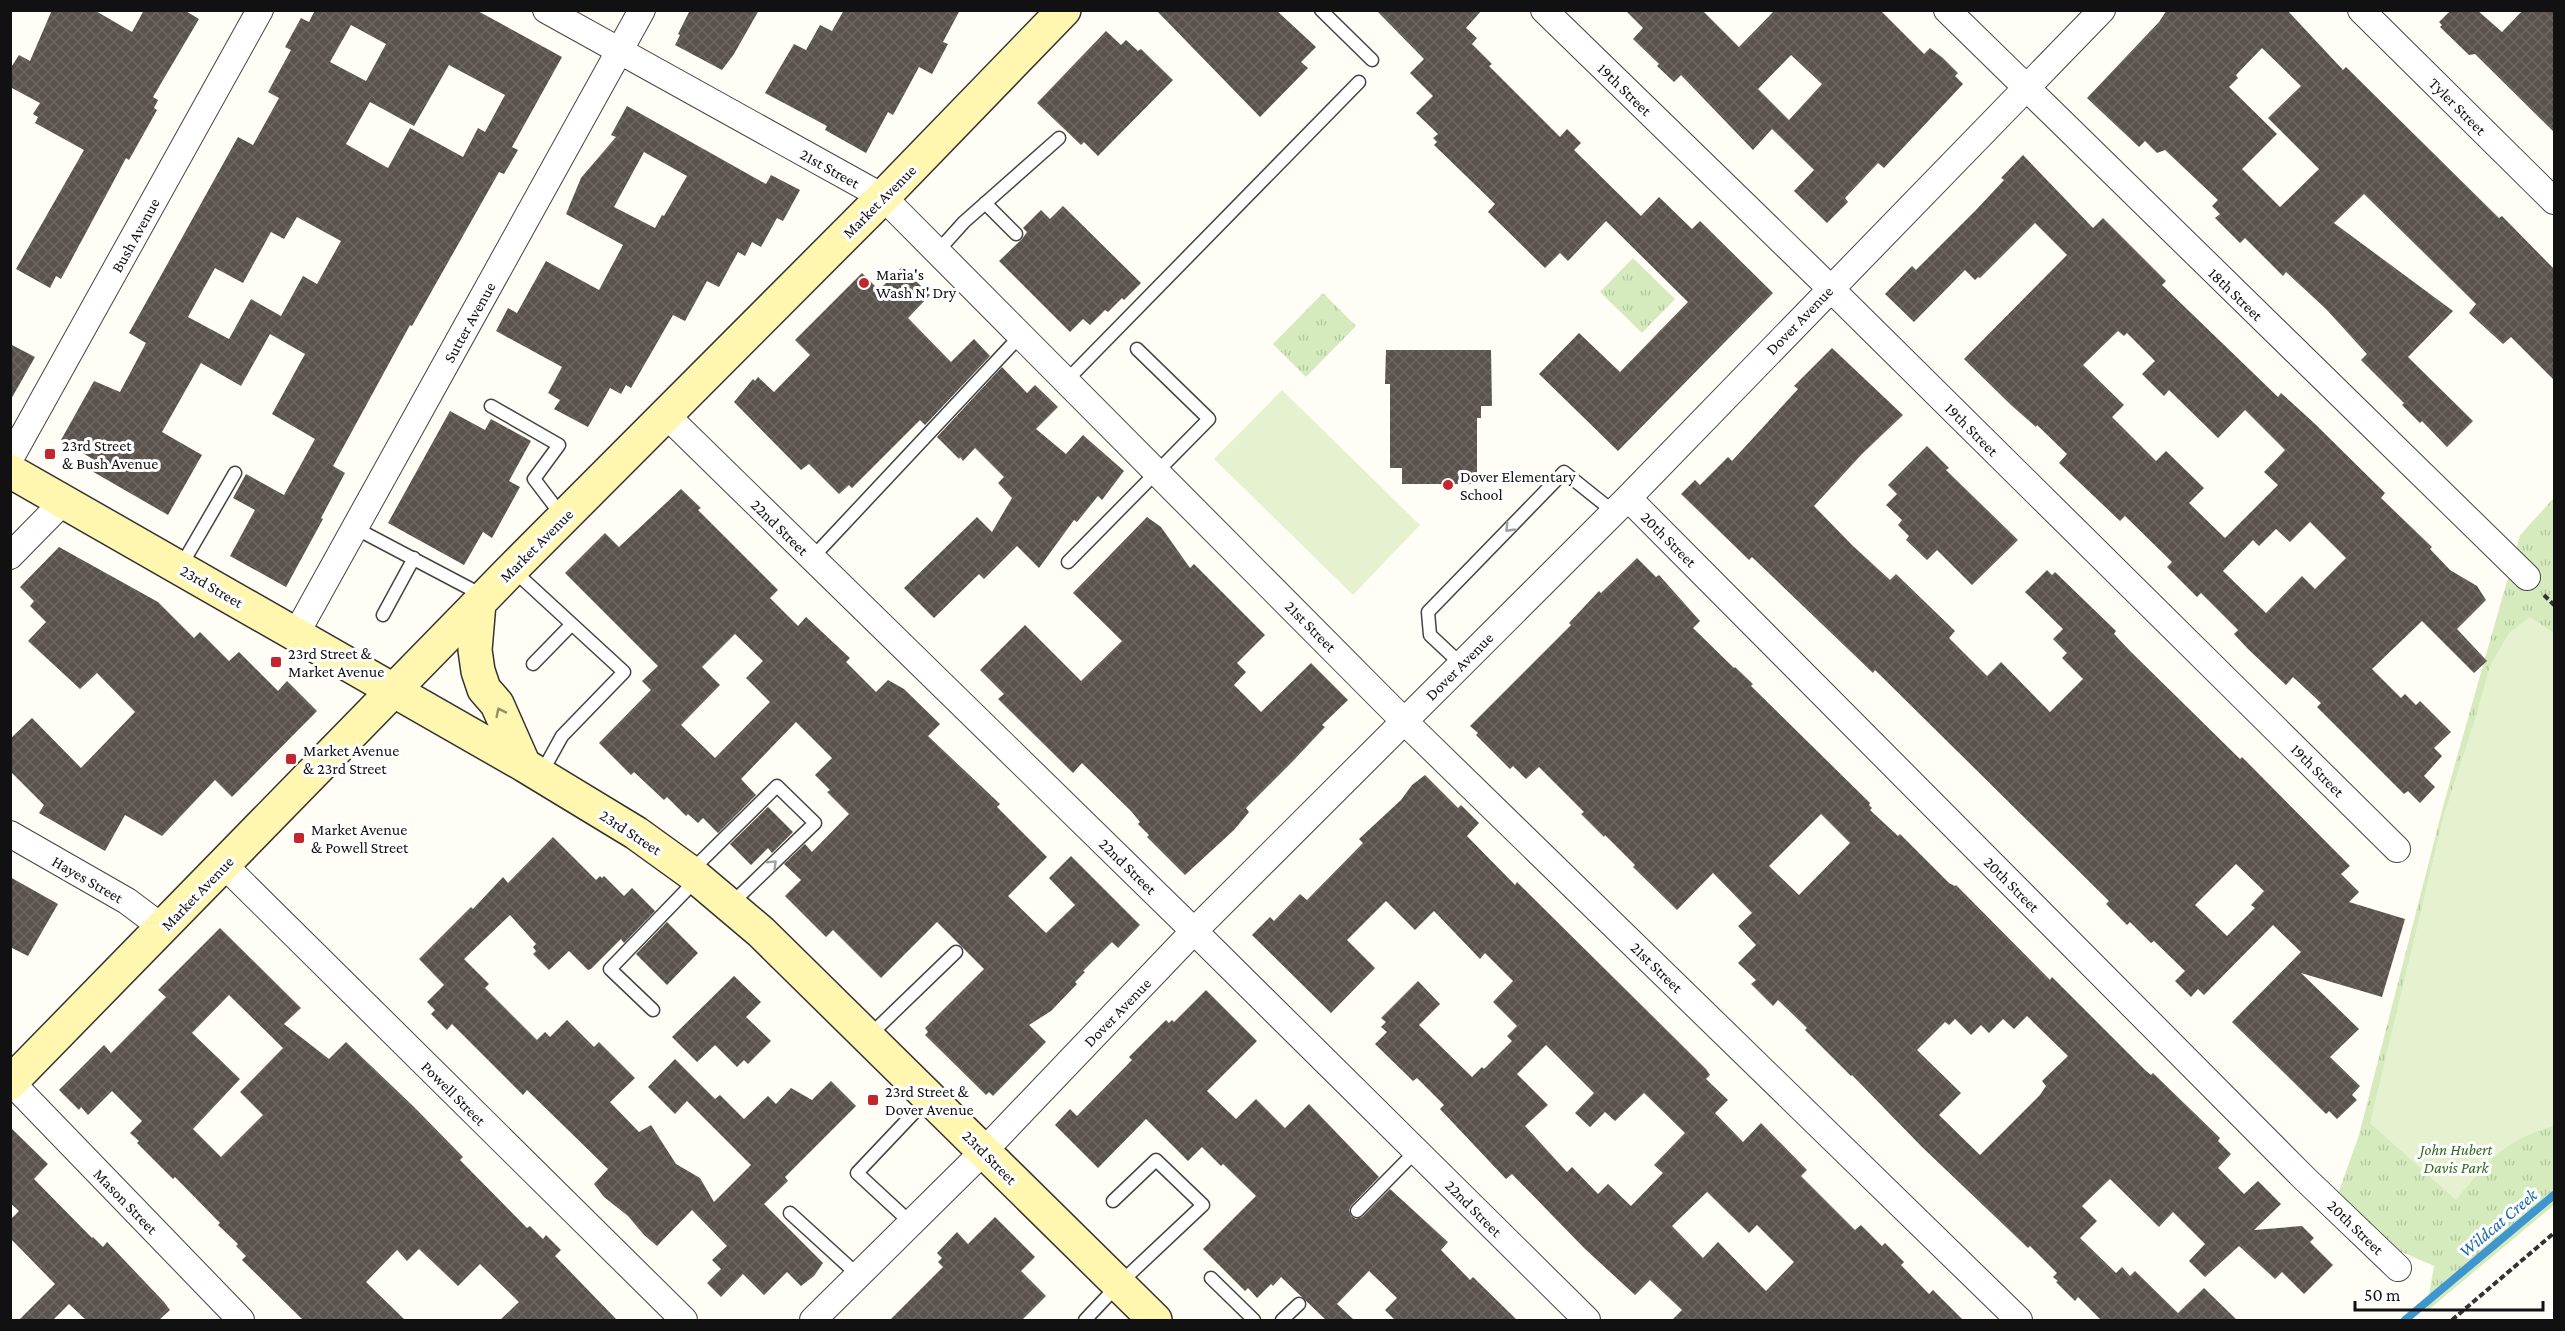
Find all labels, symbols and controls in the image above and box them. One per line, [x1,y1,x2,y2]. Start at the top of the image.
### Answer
street label: 19th Street [1594,60,1655,120]
street label: Tyler Street [2425,74,2490,140]
street label: 21st Street [797,145,863,192]
street label: Market Avenue [839,161,919,241]
street label: Bush Avenue [108,195,163,275]
street label: 18th Street [2205,265,2267,325]
place label: Maria's Wash N' Dry [876,266,957,302]
marker: Maria's Wash N' Dry [857,276,871,290]
street label: Sutter Avenue [440,279,499,365]
street label: Dover Avenue [1762,283,1836,358]
street label: 19th Street [1942,399,2002,460]
place label: 23rd Street & Bush Avenue [62,437,158,472]
marker: 23rd Street & Bush Avenue [43,447,57,461]
place label: Dover Elementary School [1460,468,1576,503]
marker: Dover Elementary School [1441,478,1455,492]
street label: 22nd Street [748,496,812,559]
street label: Market Avenue [496,505,576,585]
street label: 20th Street [1638,508,1700,571]
one-way arrow [1506,521,1517,532]
street label: 23rd Street [177,562,247,612]
street label: 21st Street [1282,597,1340,656]
street label: Dover Avenue [1422,629,1497,704]
place label: 23rd Street & Market Avenue [288,645,384,680]
marker: 23rd Street & Market Avenue [269,655,283,669]
one-way arrow [495,708,507,719]
street label: 19th Street [2288,740,2348,801]
place label: Market Avenue & 23rd Street [303,742,399,777]
marker: Market Avenue & 23rd Street [284,752,298,766]
street label: 23rd Street [597,806,665,859]
place label: Market Avenue & Powell Street [311,821,409,856]
marker: Market Avenue & Powell Street [292,831,306,845]
street label: 22nd Street [1096,835,1160,898]
street label: Hayes Street [49,852,127,908]
street label: Market Avenue [158,853,237,934]
street label: 20th Street [1981,853,2043,916]
one-way arrow [765,860,776,871]
street label: 21st Street [1627,939,1686,997]
street label: Dover Avenue [1080,975,1154,1050]
street label: Powell Street [418,1058,490,1129]
place label: 23rd Street & Dover Avenue [885,1083,974,1118]
marker: 23rd Street & Dover Avenue [866,1093,880,1107]
street label: 23rd Street [959,1127,1021,1188]
park label: John Hubert Davis Park [2417,1141,2492,1176]
street label: Mason Street [90,1165,161,1238]
street label: 22nd Street [1442,1177,1506,1241]
water label: Wildcat Creek [2455,1184,2542,1261]
street label: 20th Street [2324,1197,2388,1259]
scale bar [2355,1274,2542,1312]
text: 50 m [2364,1285,2401,1305]

